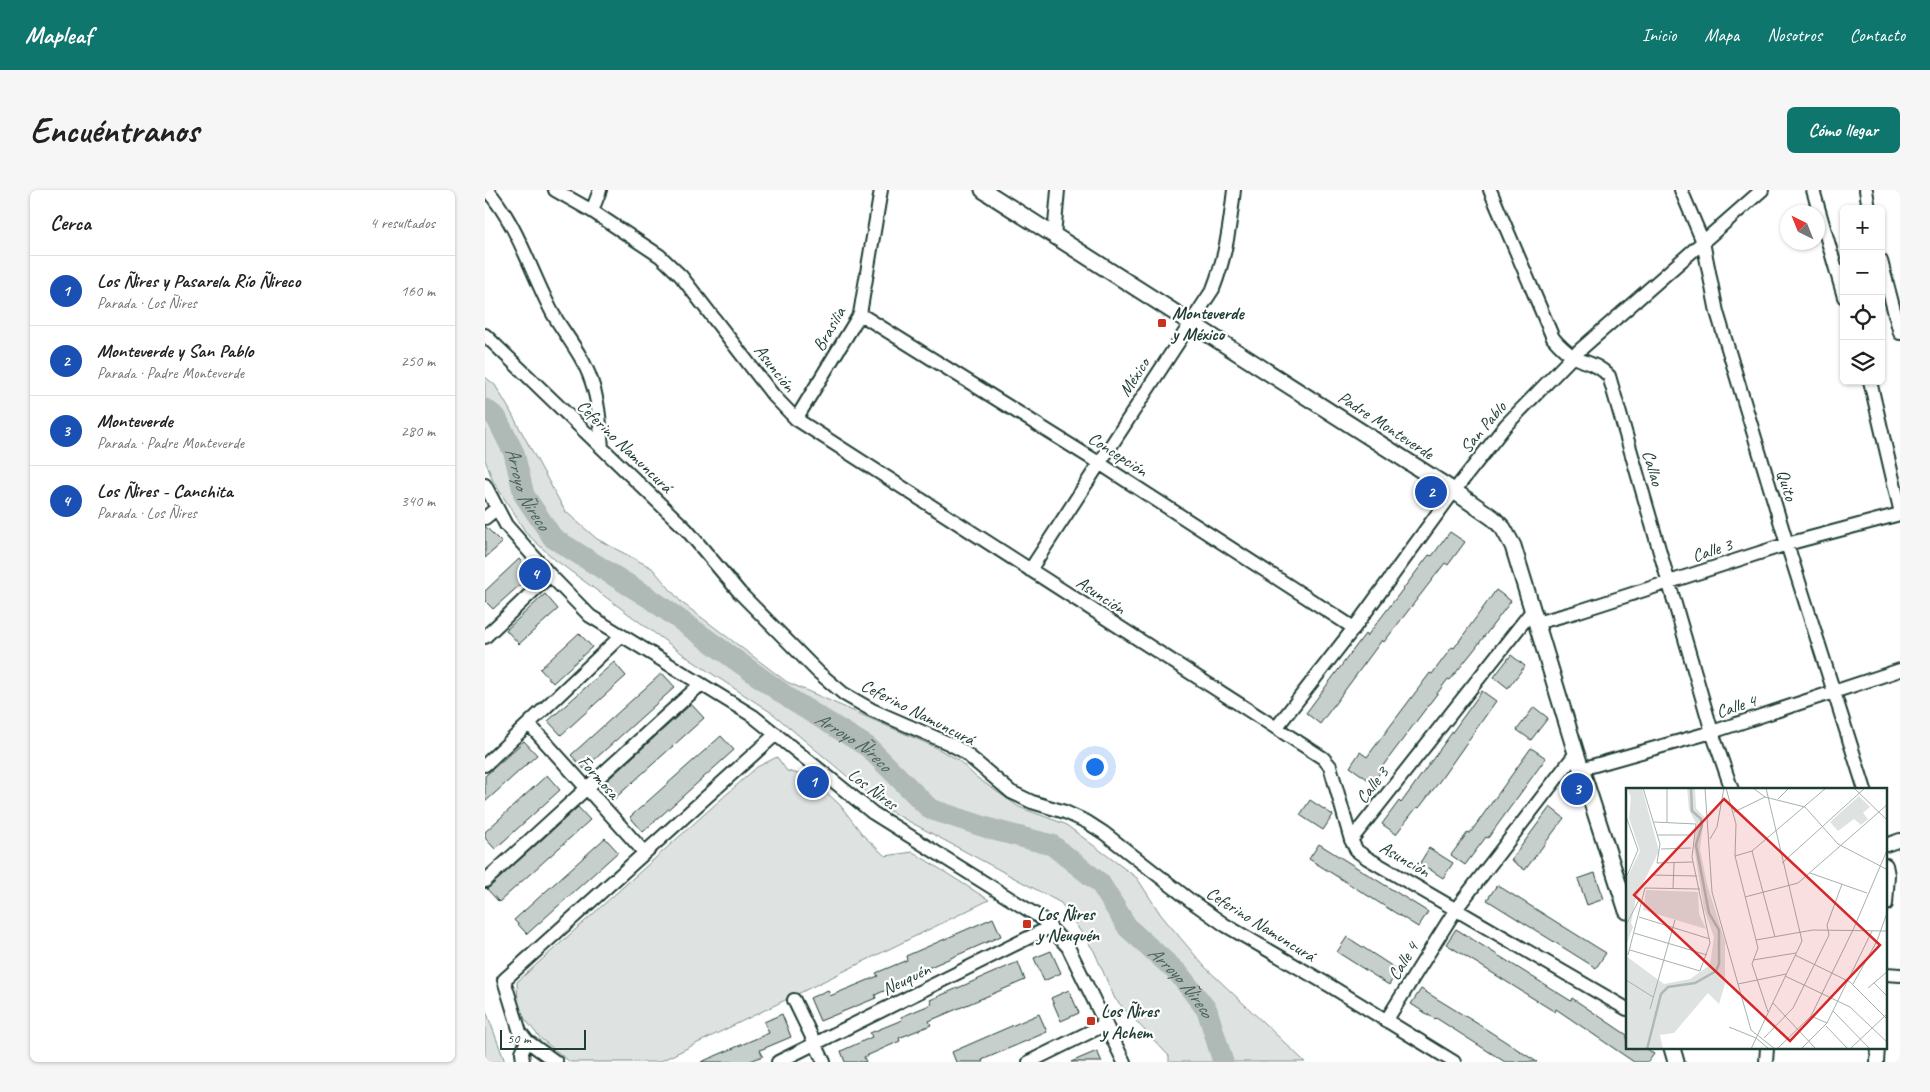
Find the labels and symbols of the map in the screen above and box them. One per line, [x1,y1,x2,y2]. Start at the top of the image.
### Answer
north arrow [1780,205,1825,250]
street label: Brasilia [808,302,851,355]
place label: Monteverde y México [1170,302,1246,345]
marker: Monteverde y México [1156,317,1168,329]
street label: Asunción [750,340,801,397]
street label: México [1114,352,1155,400]
street label: Padre Monteverde [1334,386,1439,465]
street label: Ceferino Namuncurá [573,395,679,499]
street label: San Pablo [1455,395,1512,457]
street label: Concepción [1084,427,1152,482]
water label: Arroyo Ñireco [500,443,556,537]
street label: Callao [1637,448,1669,490]
street label: Quito [1772,467,1803,505]
pin: 2 [1415,473,1447,511]
street label: Calle 3 [1689,533,1737,567]
pin: 4 [519,555,551,593]
street label: Asunción [1072,571,1131,619]
street label: Ceferino Namuncurá [857,674,980,751]
street label: Calle 4 [1713,689,1761,723]
water label: Arroyo Ñireco [811,707,898,778]
street label: Formosa [574,750,625,805]
your location [1082,754,1108,780]
street label: Calle 3 [1351,761,1394,808]
pin: 1 [797,763,829,801]
street label: Los Ñires [844,763,904,816]
pin: 3 [1561,770,1593,808]
inset map [1626,788,1887,1050]
street label: Asunción [1376,836,1435,883]
street label: Ceferino Namuncurá [1202,882,1321,967]
place label: Los Ñires y Neuquén [1035,903,1100,946]
marker: Los Ñires y Neuquén [1021,918,1033,930]
street label: Calle 4 [1383,936,1424,984]
water label: Arroyo Ñireco [1143,941,1220,1021]
street label: Neuquén [878,958,934,1000]
place label: Los Ñires y Achem [1099,1000,1160,1043]
marker: Los Ñires y Achem [1085,1015,1097,1027]
scale bar [500,1027,586,1050]

